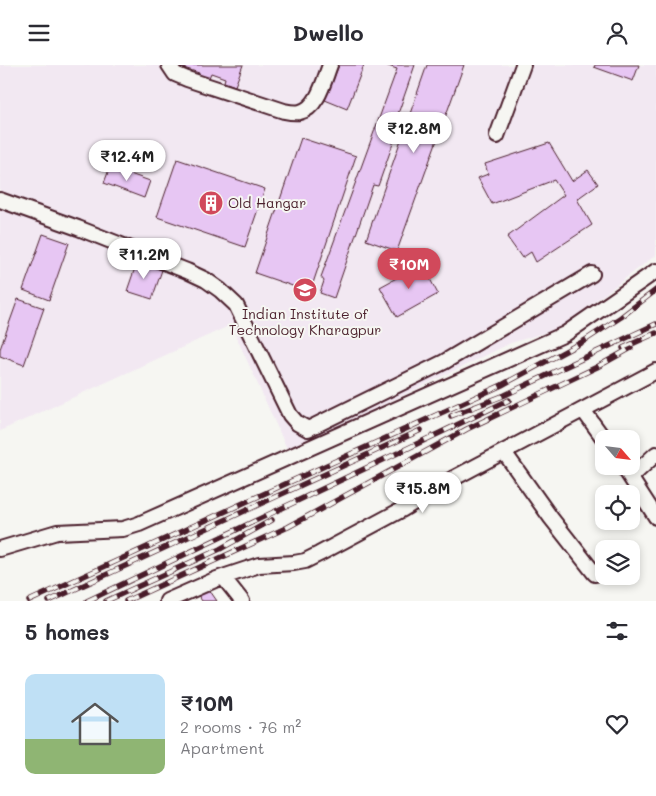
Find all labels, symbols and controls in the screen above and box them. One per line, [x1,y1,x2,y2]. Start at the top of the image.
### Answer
text: Dwello [292,18,364,47]
icon: menu [25,19,53,47]
icon: person [603,19,631,47]
pin: ₹12.8M [373,111,455,154]
text: ₹12.8M [387,117,441,138]
pin: ₹12.4M [86,139,168,182]
text: ₹12.4M [100,145,154,166]
building icon: Old Hangar [198,190,224,216]
place label: Old Hangar [228,193,306,212]
pin: ₹11.2M [103,237,185,280]
text: ₹11.2M [118,243,170,264]
pin: ₹10M [379,247,439,290]
text: ₹10M [389,253,429,274]
school or university icon: Indian Institute of Technology Kharagpur [292,277,318,303]
place label: Indian Institute of Technology Kharagpur [229,304,381,339]
north arrow [595,430,640,475]
map controls [595,430,640,585]
pin: ₹15.8M [382,471,464,514]
text: ₹15.8M [396,477,450,498]
button: locate [595,485,640,530]
button: layers [595,540,640,585]
icon: filters [603,617,631,645]
text: 5 homes [25,618,110,645]
text: ₹10M [180,689,234,716]
icon: home [65,694,125,754]
icon: heart [603,710,631,738]
text: 2 rooms · 76 m² [180,716,301,737]
text: Apartment [180,737,265,758]

